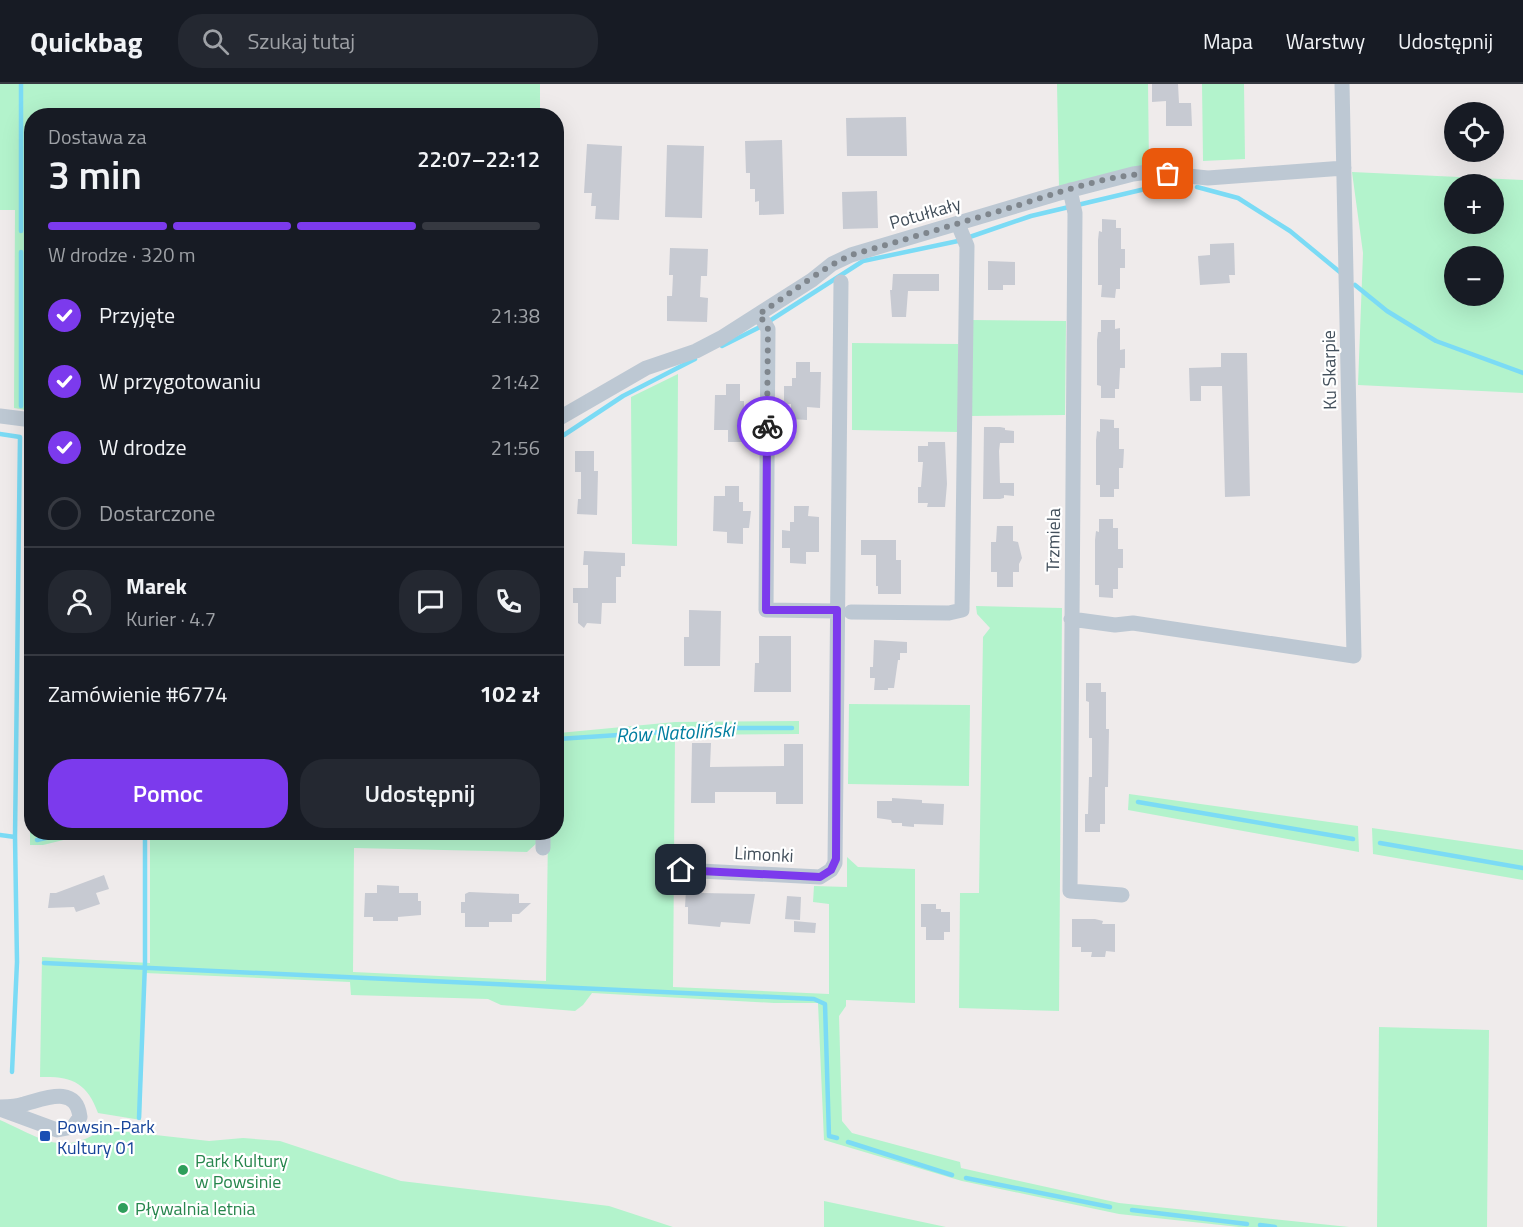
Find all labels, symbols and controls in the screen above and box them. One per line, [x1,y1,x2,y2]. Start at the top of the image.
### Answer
search box [178,14,598,68]
text: Quickbag [30,20,142,63]
text: Szukaj tutaj [247,24,355,58]
icon: search [199,25,232,58]
text: Mapa [1203,25,1253,57]
text: Warstwy [1286,25,1365,57]
text: Udostępnij [1398,25,1493,57]
map controls [1444,102,1504,306]
button: locate [1444,102,1504,162]
text: Dostawa za [48,121,146,152]
text: 22:07–22:12 [417,142,540,176]
text: 3 min [48,145,142,204]
pin [1142,148,1193,199]
icon: bag [1151,157,1184,190]
button: + [1444,174,1504,234]
street label: Potułkały [886,190,964,236]
text: W drodze · 320 m [48,239,196,270]
button: − [1444,246,1504,306]
text: Przyjęte [99,298,175,332]
icon: check [48,299,81,332]
text: 21:38 [491,300,540,331]
street label: Ku Skarpie [1315,330,1343,410]
text: W przygotowaniu [99,364,261,398]
icon: check [48,365,81,398]
text: 21:42 [491,366,540,397]
courier [737,396,797,456]
icon: bike [751,410,784,443]
text: W drodze [99,430,187,464]
icon: check [48,431,81,464]
text: 21:56 [491,432,540,463]
text: Dostarczone [99,496,215,530]
street label: Trzmiela [1039,508,1067,572]
text: Marek [126,569,187,603]
button: person [48,570,111,633]
button: chat [399,570,462,633]
button: phone [477,570,540,633]
text: Kurier · 4.7 [126,603,216,634]
text: Zamówienie #6774 [48,677,228,711]
text: 102 zł [480,677,540,711]
water label: Rów Natoliński [615,713,738,751]
button: Pomoc [48,759,288,828]
button: Udostępnij [300,759,540,828]
street label: Limonki [734,839,794,869]
pin [655,844,706,895]
icon: home [664,853,697,886]
place label: Powsin-Park Kultury 01 [57,1113,155,1161]
marker: Powsin-Park Kultury 01 [38,1129,52,1143]
place label: Park Kultury w Powsinie [195,1147,288,1195]
marker: Park Kultury w Powsinie [176,1163,190,1177]
place label: Pływalnia letnia [135,1195,255,1222]
marker: Pływalnia letnia [116,1201,130,1215]

